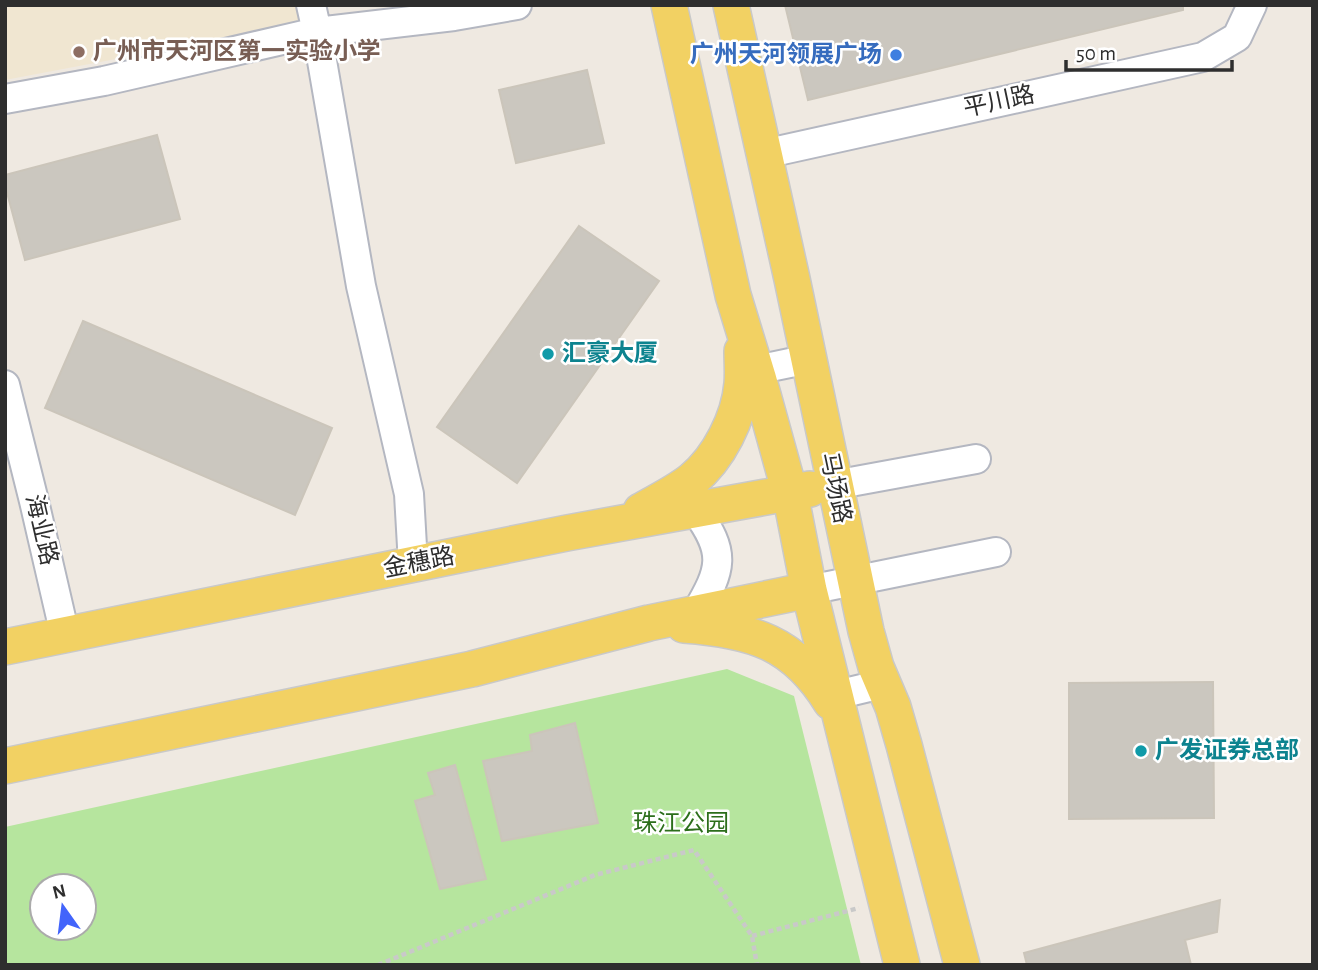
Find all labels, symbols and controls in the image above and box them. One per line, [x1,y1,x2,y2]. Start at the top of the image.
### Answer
scale bar [1066,28,1232,72]
place label: 广州市天河区第一实验小学 [93,38,381,64]
place label: 广州天河领展广场 [690,41,882,67]
text: 50 m [1076,43,1116,64]
marker: 广州市天河区第一实验小学 [71,44,87,60]
marker: 广州天河领展广场 [888,47,904,63]
street label: 平川路 [961,81,1037,121]
place label: 汇豪大厦 [562,340,658,366]
marker: 汇豪大厦 [540,346,556,362]
street label: 马场路 [816,450,856,526]
street label: 海业路 [21,492,63,568]
street label: 金穗路 [381,542,457,582]
place label: 广发证券总部 [1155,737,1299,763]
marker: 广发证券总部 [1133,743,1149,759]
park label: 珠江公园 [633,810,729,836]
north arrow [28,872,98,942]
text: N [51,881,68,903]

